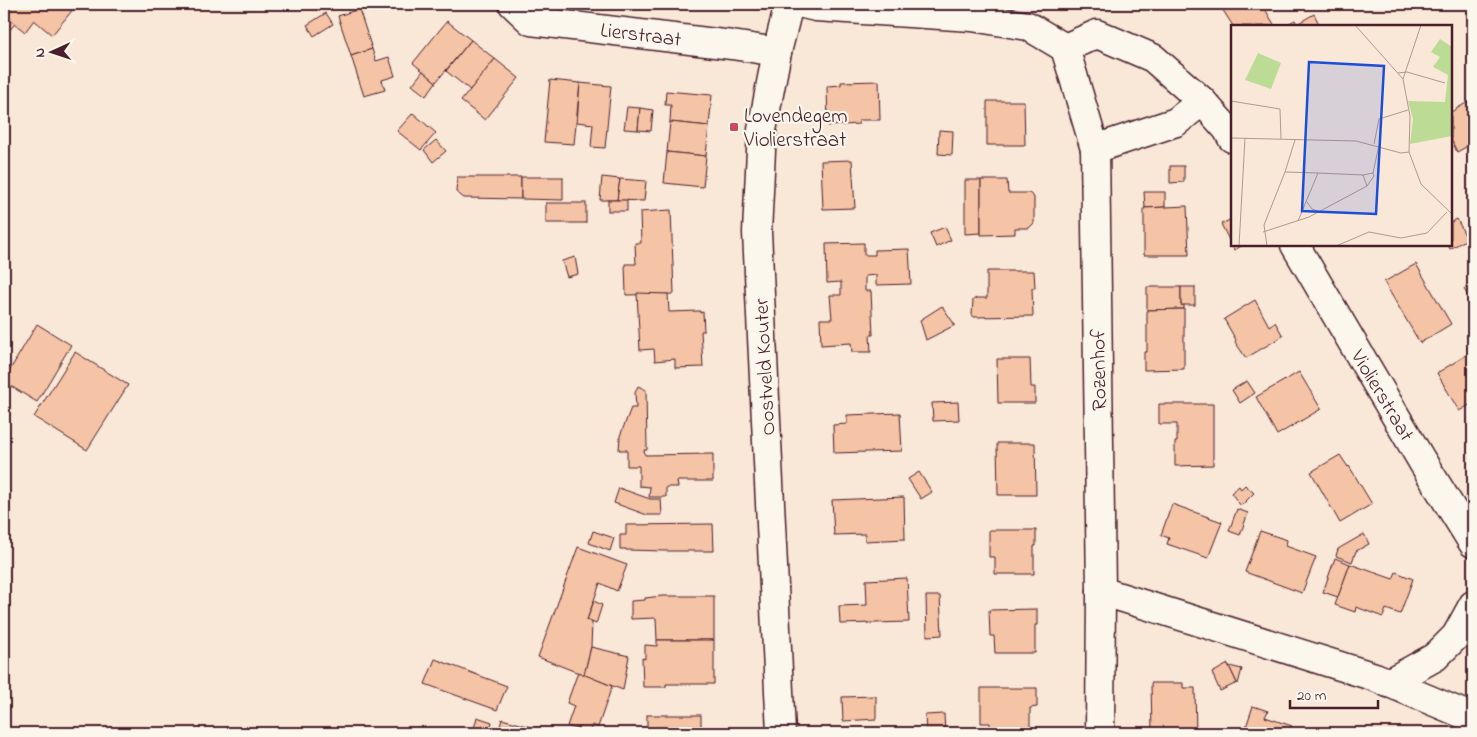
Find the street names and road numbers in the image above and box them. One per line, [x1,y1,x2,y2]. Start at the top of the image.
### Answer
street label: Lierstraat [598,16,683,56]
street label: Oostveld Kouter [747,297,785,436]
street label: Rozenhof [1084,329,1116,411]
street label: Violierstraat [1342,344,1420,448]

